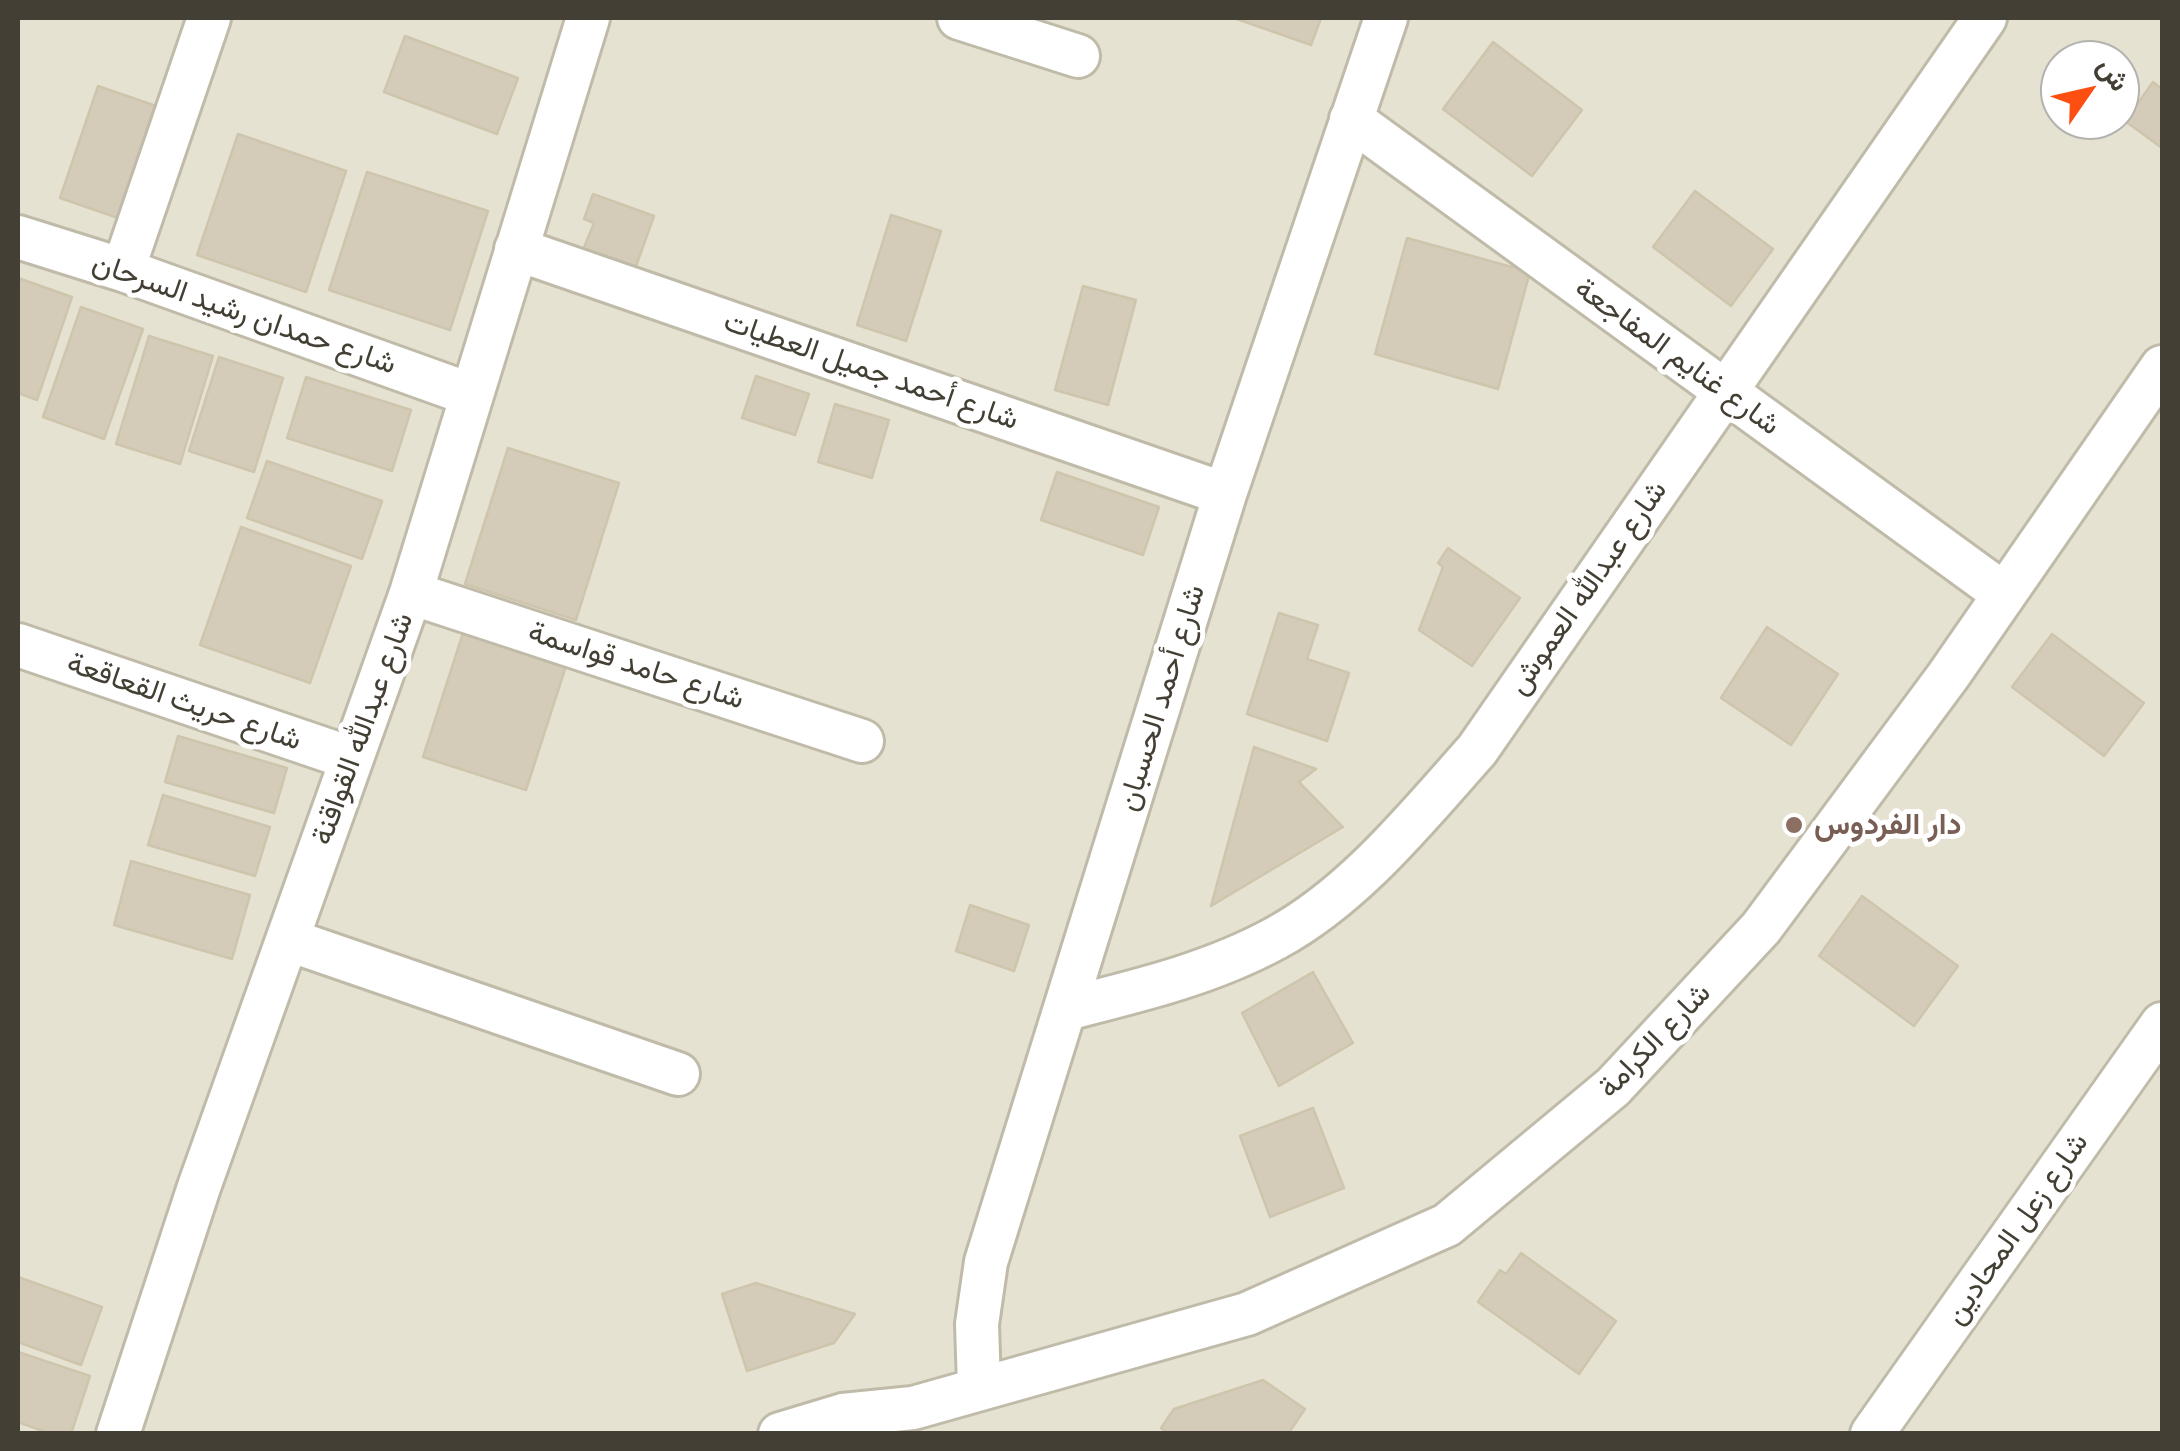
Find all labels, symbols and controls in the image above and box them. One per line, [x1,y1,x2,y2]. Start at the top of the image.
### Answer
north arrow [2040,40,2140,140]
text: ش [2091,51,2137,97]
street label: شارع حمدان رشيد السرحان [87,245,401,383]
street label: شارع غنايم المفاجعة [1567,270,1787,444]
street label: شارع أحمد جميل العطيات [719,304,1023,438]
street label: شارع عبدالله العموش [1501,474,1675,702]
street label: شارع أحمد الحسبان [1110,581,1214,815]
street label: شارع عبدالله القواقنة [304,608,422,850]
street label: شارع حامد قواسمة [523,614,749,718]
street label: شارع حريث القعاقعة [62,645,306,759]
place label: دار الفردوس [1814,807,1961,843]
marker: دار الفردوس [1783,814,1805,836]
street label: شارع الكرامة [1591,976,1719,1106]
street label: شارع زعل المحادين [1938,1126,2096,1332]

